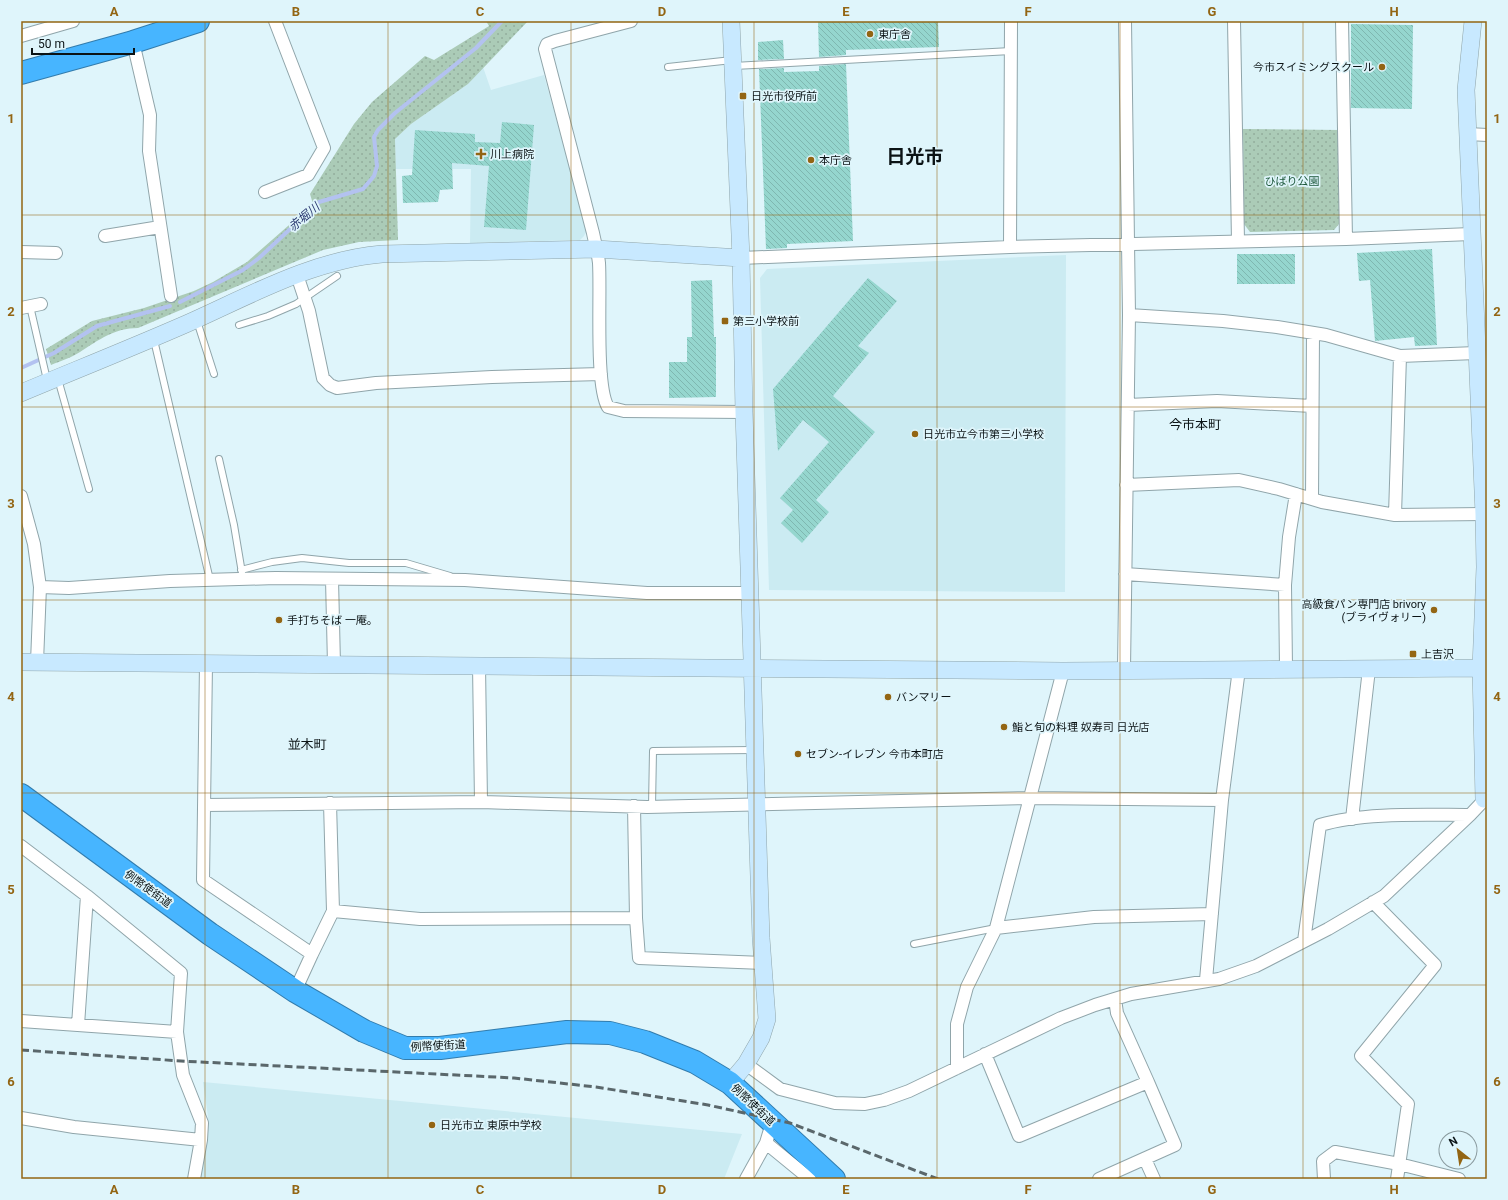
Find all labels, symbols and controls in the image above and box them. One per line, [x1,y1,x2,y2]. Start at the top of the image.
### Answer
text: A [110,4,119,19]
text: B [292,4,300,19]
text: C [476,4,485,19]
text: D [658,4,666,19]
text: E [842,4,850,19]
text: F [1024,4,1032,19]
text: G [1208,4,1217,19]
text: H [1389,4,1399,19]
place label: 東庁舎 [878,28,911,41]
marker: 東庁舎 [865,29,875,39]
scale bar [32,30,134,56]
text: 50 m [38,37,65,51]
place label: 今市スイミングスクール [1253,61,1374,74]
marker: 今市スイミングスクール [1377,62,1387,72]
place label: 日光市役所前 [751,90,817,103]
marker: 日光市役所前 [738,91,748,101]
text: 1 [7,111,15,126]
text: 1 [1493,111,1501,126]
district label: 日光市 [886,145,944,168]
marker: 川上病院 [475,148,487,160]
place label: 川上病院 [490,148,534,161]
place label: 本庁舎 [819,154,852,167]
marker: 本庁舎 [806,155,816,165]
park label: ひばり公園 [1265,175,1320,188]
water label: 赤堀川 [286,199,324,234]
text: 2 [7,304,15,319]
text: 2 [1493,304,1501,319]
place label: 第三小学校前 [733,315,799,328]
marker: 第三小学校前 [720,316,730,326]
district label: 今市本町 [1169,417,1221,432]
place label: 日光市立今市第三小学校 [923,428,1044,441]
marker: 日光市立今市第三小学校 [910,429,920,439]
text: 3 [7,496,15,511]
text: 3 [1493,496,1501,511]
place label: 高級食パン専門店 brivory (ブライヴォリー) [1302,598,1427,624]
marker: 高級食パン専門店 brivory (ブライヴォリー) [1429,605,1439,615]
place label: 手打ちそば 一庵。 [287,614,378,627]
marker: 手打ちそば 一庵。 [274,615,284,625]
place label: 上吉沢 [1421,648,1454,661]
marker: 上吉沢 [1408,649,1418,659]
text: 4 [7,689,15,704]
text: 4 [1493,689,1501,704]
place label: バンマリー [896,691,952,704]
marker: バンマリー [883,692,893,702]
place label: 鮨と旬の料理 奴寿司 日光店 [1012,721,1149,734]
marker: 鮨と旬の料理 奴寿司 日光店 [999,722,1009,732]
district label: 並木町 [287,737,327,752]
place label: セブン-イレブン 今市本町店 [806,748,944,761]
marker: セブン-イレブン 今市本町店 [793,749,803,759]
street label: 例幣使街道 [122,868,174,910]
text: 5 [7,882,15,897]
text: 5 [1493,882,1501,897]
street label: 例幣使街道 [410,1038,466,1054]
text: 6 [7,1074,15,1089]
text: 6 [1493,1074,1501,1089]
street label: 例幣使街道 [728,1081,778,1129]
place label: 日光市立 東原中学校 [440,1119,542,1132]
marker: 日光市立 東原中学校 [427,1120,437,1130]
north arrow [1438,1130,1478,1170]
text: N [1447,1134,1460,1149]
text: A [110,1182,119,1197]
text: B [292,1182,300,1197]
text: C [476,1182,485,1197]
text: D [658,1182,666,1197]
text: E [842,1182,850,1197]
text: F [1024,1182,1032,1197]
text: G [1208,1182,1217,1197]
text: H [1389,1182,1399,1197]

